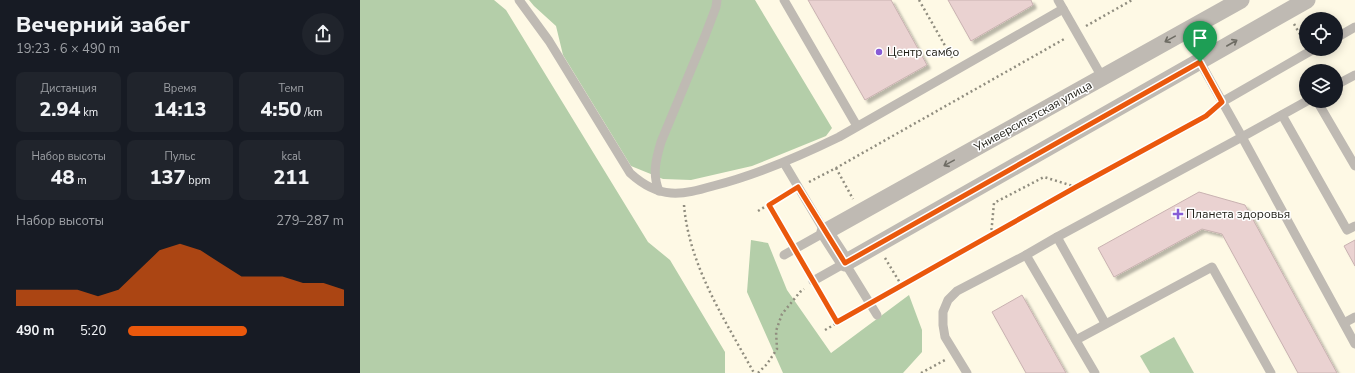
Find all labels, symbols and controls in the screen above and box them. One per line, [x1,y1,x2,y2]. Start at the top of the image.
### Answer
text: Вечерний забег [16,10,190,40]
map controls [1299,12,1343,108]
button: locate [1299,12,1343,56]
button: share [302,13,344,55]
pin [1183,21,1217,62]
icon: arrive [1189,27,1211,49]
one-way arrow [1164,36,1176,44]
one-way arrow [1226,39,1238,47]
text: 19:23 · 6 × 490 m [16,40,120,58]
place label: Центр самбо [887,44,959,60]
marker: Центр самбо [874,47,884,57]
button: layers [1299,64,1343,108]
street label: Университетская улица [970,77,1095,156]
text: Дистанция [40,81,97,96]
text: Время [163,81,197,96]
text: Темп [279,81,304,96]
text: 2.94 [39,96,80,123]
text: 14:13 [153,96,207,123]
text: 4:50 [260,96,302,123]
text: km [80,105,98,120]
text: /km [302,105,322,120]
text: Набор высоты [31,149,106,164]
text: Пульс [164,149,196,164]
text: kcal [282,149,301,164]
one-way arrow [943,159,955,167]
text: 48 [51,164,75,191]
text: 137 [149,164,185,191]
text: 211 [273,164,309,191]
text: m [75,173,87,188]
text: bpm [185,173,211,188]
place label: Планета здоровья [1186,206,1290,222]
marker: Планета здоровья [1173,209,1183,219]
text: Набор высоты [16,212,104,230]
text: 279–287 m [276,212,344,230]
text: 490 m [16,322,54,340]
text: 5:20 [80,322,106,340]

